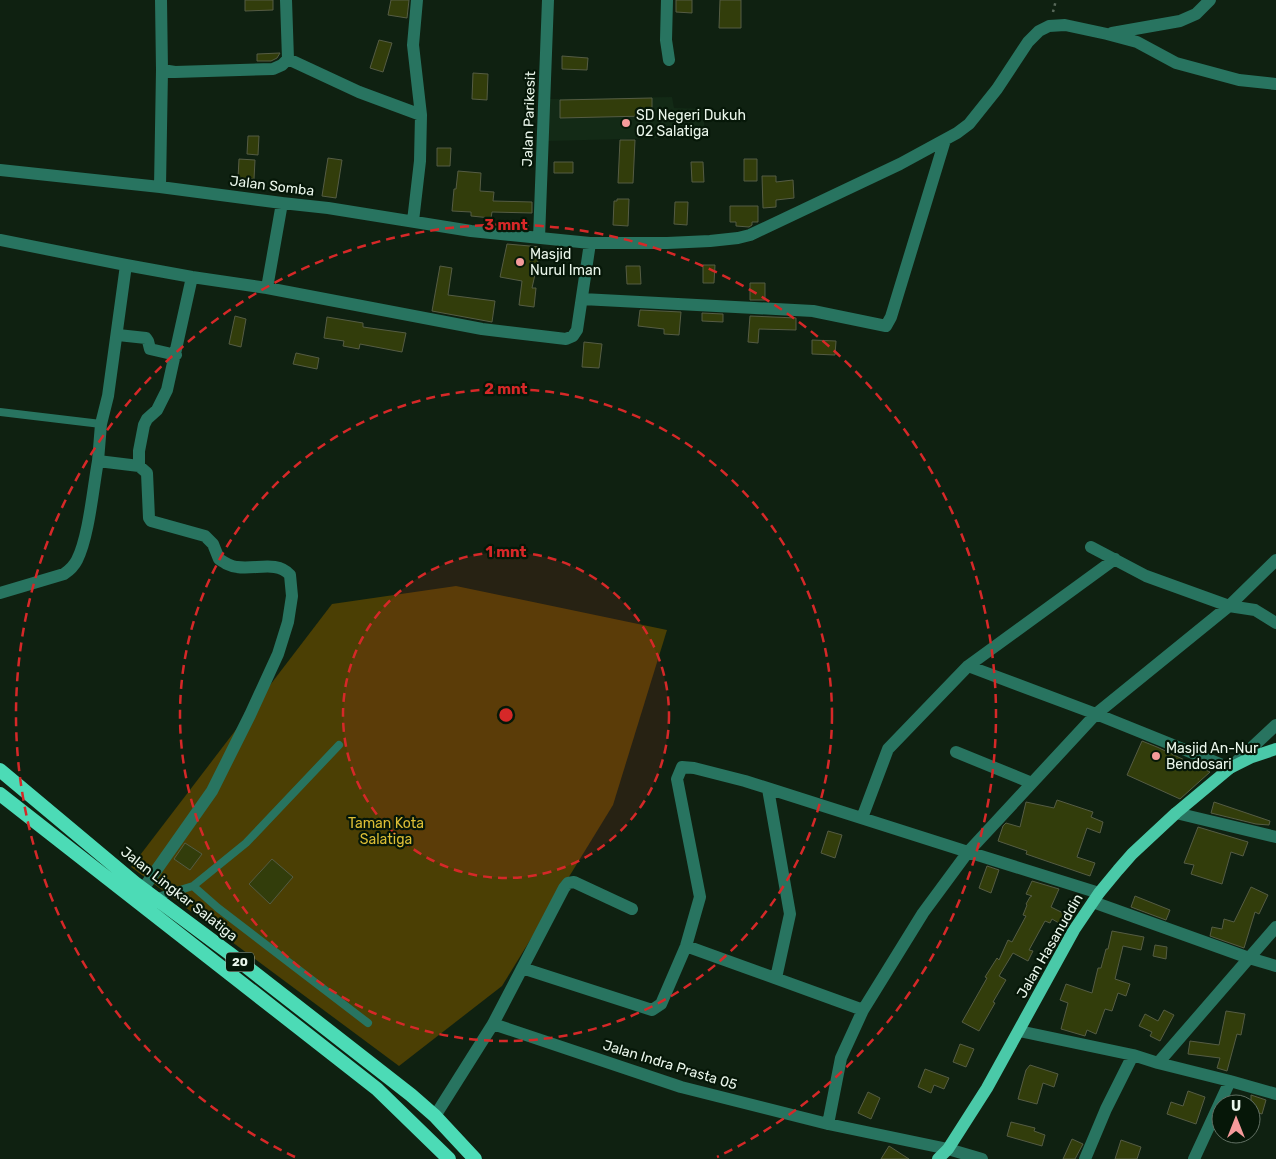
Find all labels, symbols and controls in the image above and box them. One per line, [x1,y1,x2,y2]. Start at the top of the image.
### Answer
street label: Jalan Parikesit [519,70,539,167]
place label: SD Negeri Dukuh 02 Salatiga [636,107,746,140]
marker: SD Negeri Dukuh 02 Salatiga [620,117,632,129]
street label: Jalan Somba [229,172,315,200]
text: 3 mnt [484,216,528,234]
place label: Masjid Nurul Iman [530,246,601,279]
marker: Masjid Nurul Iman [514,256,526,268]
text: 2 mnt [484,380,528,398]
text: 1 mnt [486,543,526,561]
centre of rings [497,706,515,724]
place label: Masjid An-Nur Bendosari [1166,740,1259,773]
marker: Masjid An-Nur Bendosari [1150,750,1162,762]
park label: Taman Kota Salatiga [348,815,424,848]
street label: Jalan Lingkar Salatiga [117,843,241,945]
street label: Jalan Hasanuddin [1013,891,1087,1001]
road number: 20 [226,952,254,972]
street label: Jalan Indra Prasta 05 [601,1036,739,1094]
north arrow [1211,1094,1261,1144]
text: U [1231,1098,1241,1115]

